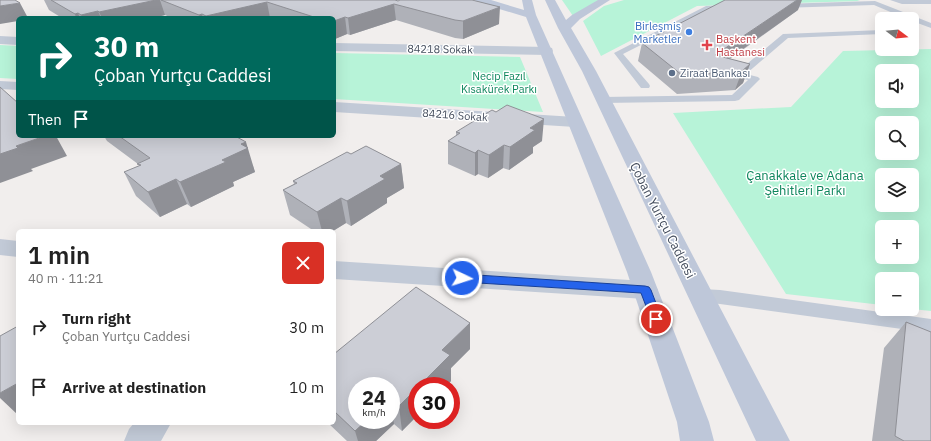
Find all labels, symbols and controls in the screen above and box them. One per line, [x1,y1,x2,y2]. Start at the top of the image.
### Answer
north arrow [875,12,919,56]
map controls [875,12,919,316]
place label: Birleşmiş Marketler [634,19,681,46]
marker: Birleşmiş Marketler [684,27,694,37]
text: 30 m [94,28,159,65]
icon: right [28,32,80,84]
place label: Başkent Hastanesi [716,32,765,59]
marker: Başkent Hastanesi [701,39,713,51]
street label: 84218 Sokak [407,41,473,57]
text: Çoban Yurtçu Caddesi [94,64,271,87]
button: sound [875,64,919,108]
place label: Ziraat Bankası [680,66,750,80]
marker: Ziraat Bankası [667,68,677,78]
park label: Necip Fazıl Kısakürek Parkı [461,69,537,96]
street label: 84216 Sokak [422,106,488,124]
icon: arrive [70,108,92,130]
text: Then [28,110,62,129]
button: search [875,116,919,160]
street label: Çoban Yurtçu Caddesi [626,159,699,281]
park label: Çanakkale ve Adana Şehitleri Parkı [746,167,864,199]
button: layers [875,168,919,212]
button: + [875,220,919,264]
text: 1 min [28,239,90,271]
button: close [282,242,324,284]
position arrow [441,257,483,299]
text: 40 m · 11:21 [28,270,103,287]
button: − [875,272,919,316]
pin [639,302,673,336]
icon: arrive [645,308,667,330]
text: Turn right [62,309,131,328]
icon: right [28,316,50,338]
text: 30 m [289,318,324,337]
text: Çoban Yurtçu Caddesi [62,328,190,345]
icon: arrive [28,376,50,398]
speed limit sign: 30 [408,377,460,429]
text: Arrive at destination [62,378,206,397]
text: 10 m [289,378,324,397]
text: 24 [362,384,386,411]
text: km/h [362,406,386,419]

